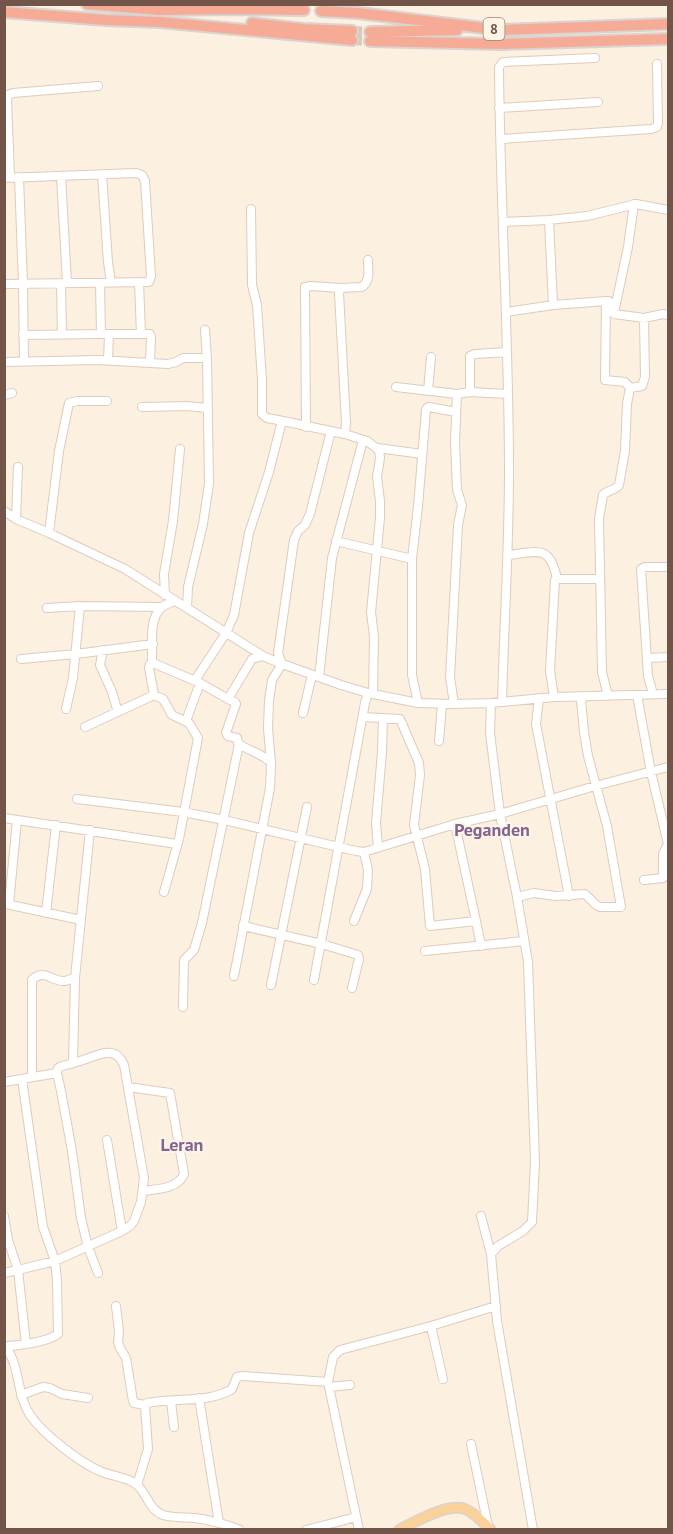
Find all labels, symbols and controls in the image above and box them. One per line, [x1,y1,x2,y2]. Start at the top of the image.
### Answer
road number: 8 [484,18,504,40]
district label: Peganden [454,818,530,841]
district label: Leran [161,1133,203,1156]

